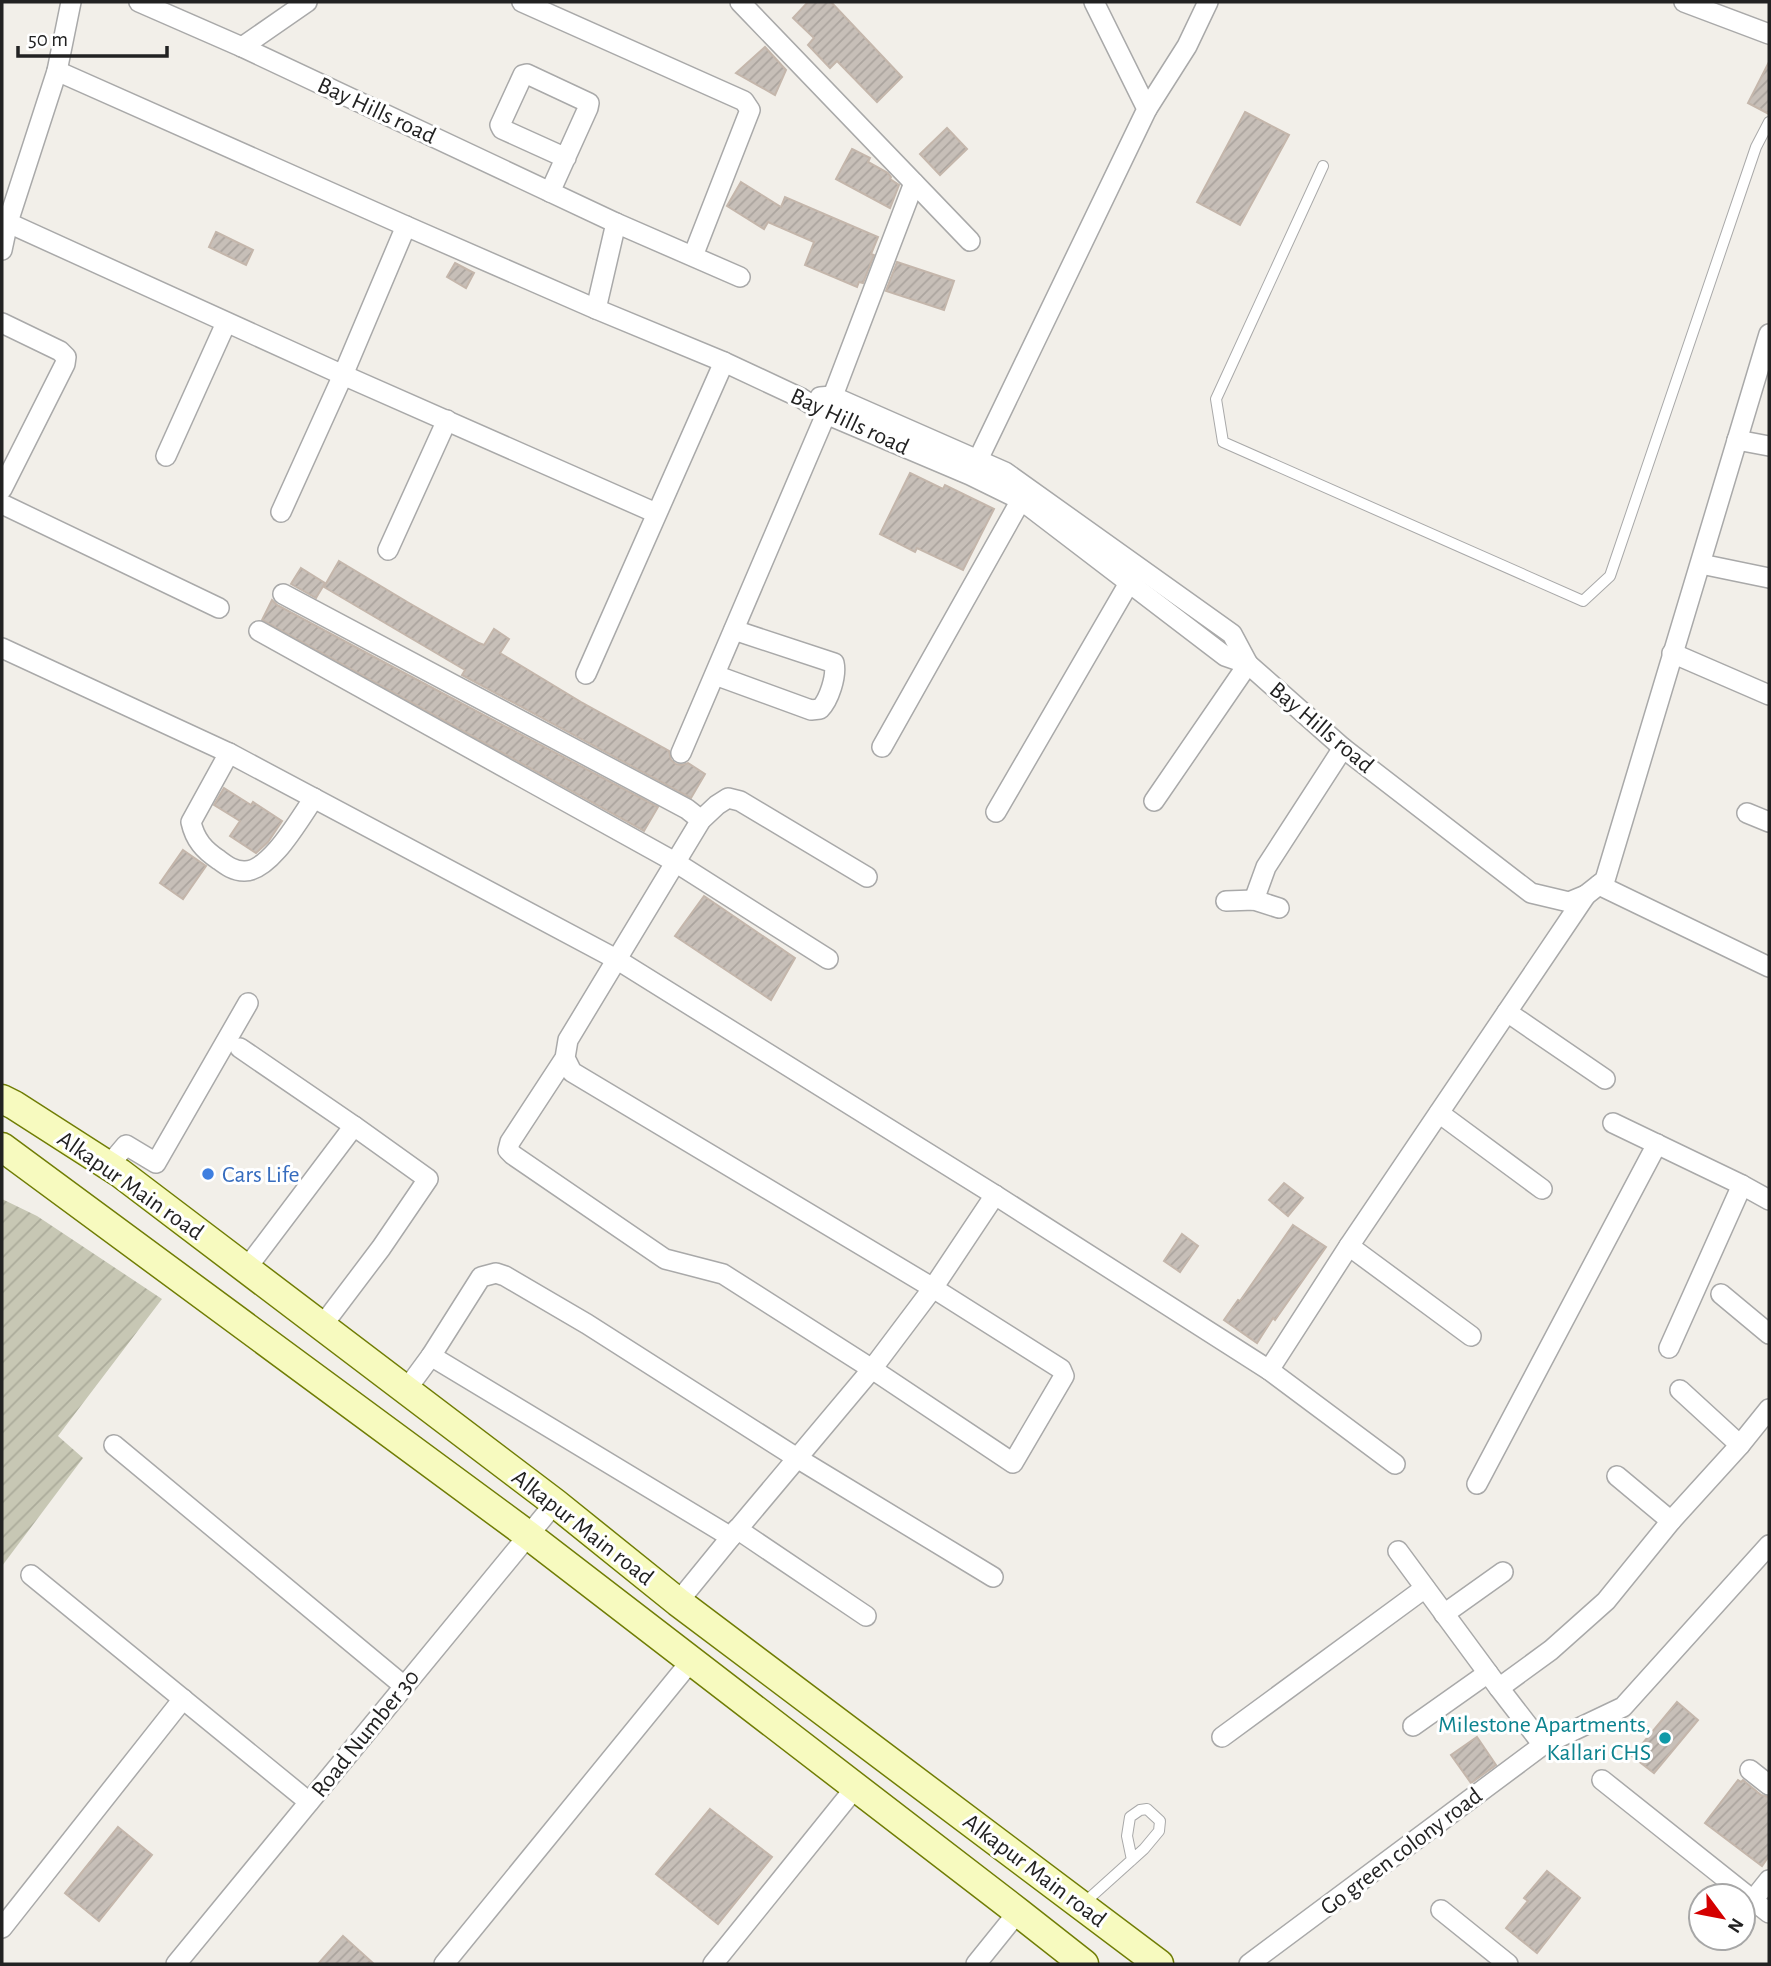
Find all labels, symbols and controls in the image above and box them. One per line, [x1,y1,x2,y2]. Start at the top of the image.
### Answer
scale bar [18,14,166,58]
text: 50 m [28,29,68,50]
street label: Bay Hills road [314,73,440,149]
street label: Bay Hills road [787,384,913,460]
street label: Bay Hills road [1265,677,1378,778]
street label: Alkapur Main road [53,1127,208,1245]
place label: Cars Life [222,1163,300,1187]
marker: Cars Life [200,1166,216,1182]
street label: Alkapur Main road [507,1465,658,1590]
street label: Road Number 30 [307,1665,424,1802]
place label: Milestone Apartments, Kallari CHS [1438,1713,1651,1765]
marker: Milestone Apartments, Kallari CHS [1657,1730,1673,1746]
street label: Go green colony road [1316,1783,1487,1920]
street label: Alkapur Main road [958,1809,1110,1932]
north arrow [1687,1882,1757,1952]
text: N [1724,1915,1747,1936]

